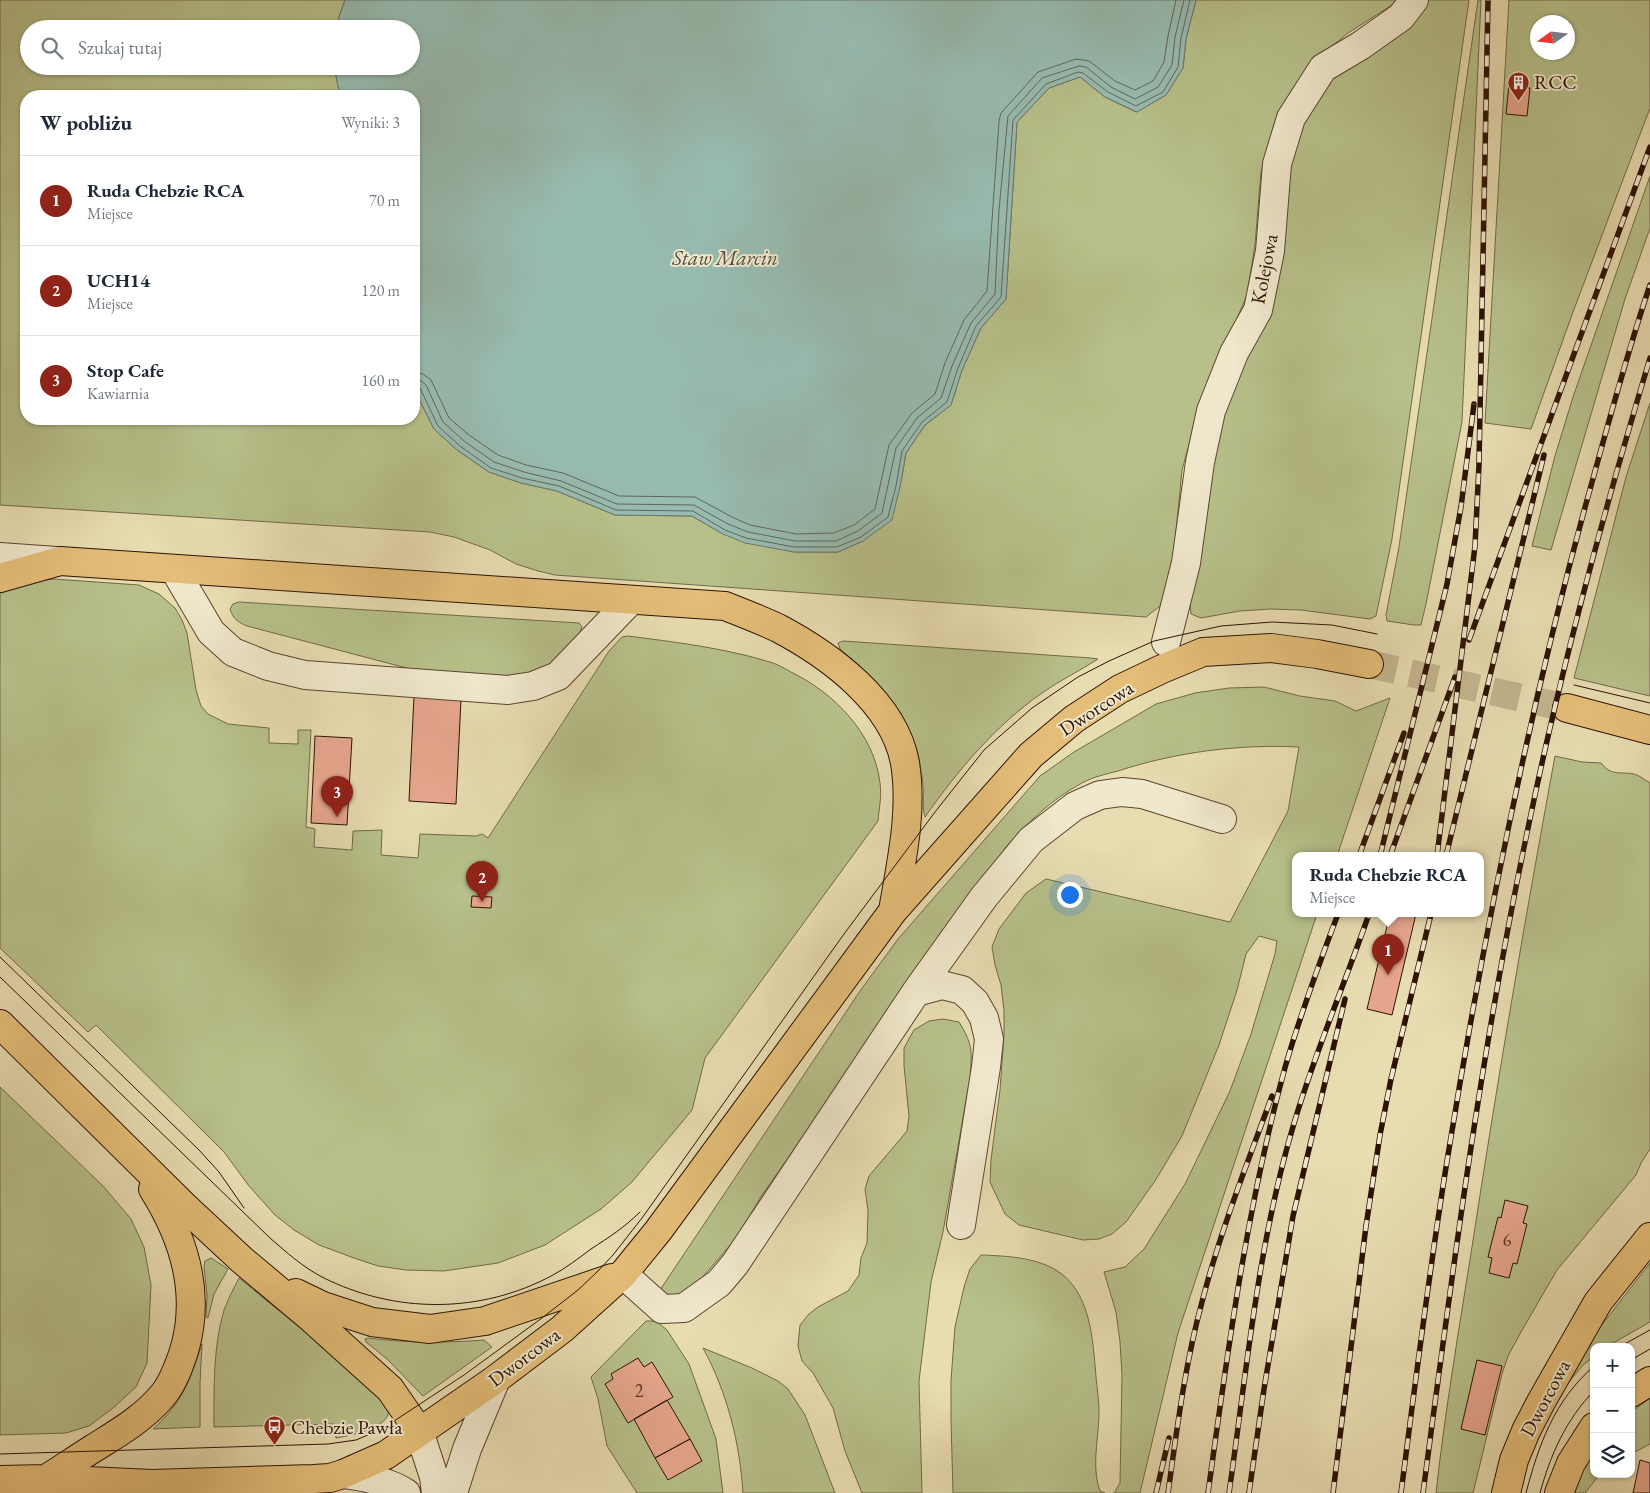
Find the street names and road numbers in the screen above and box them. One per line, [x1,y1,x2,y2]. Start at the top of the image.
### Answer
street label: Kolejowa [1244,231,1284,306]
street label: Dworcowa [1054,674,1138,742]
street label: Dworcowa [483,1321,565,1393]
street label: Dworcowa [1514,1355,1576,1441]

